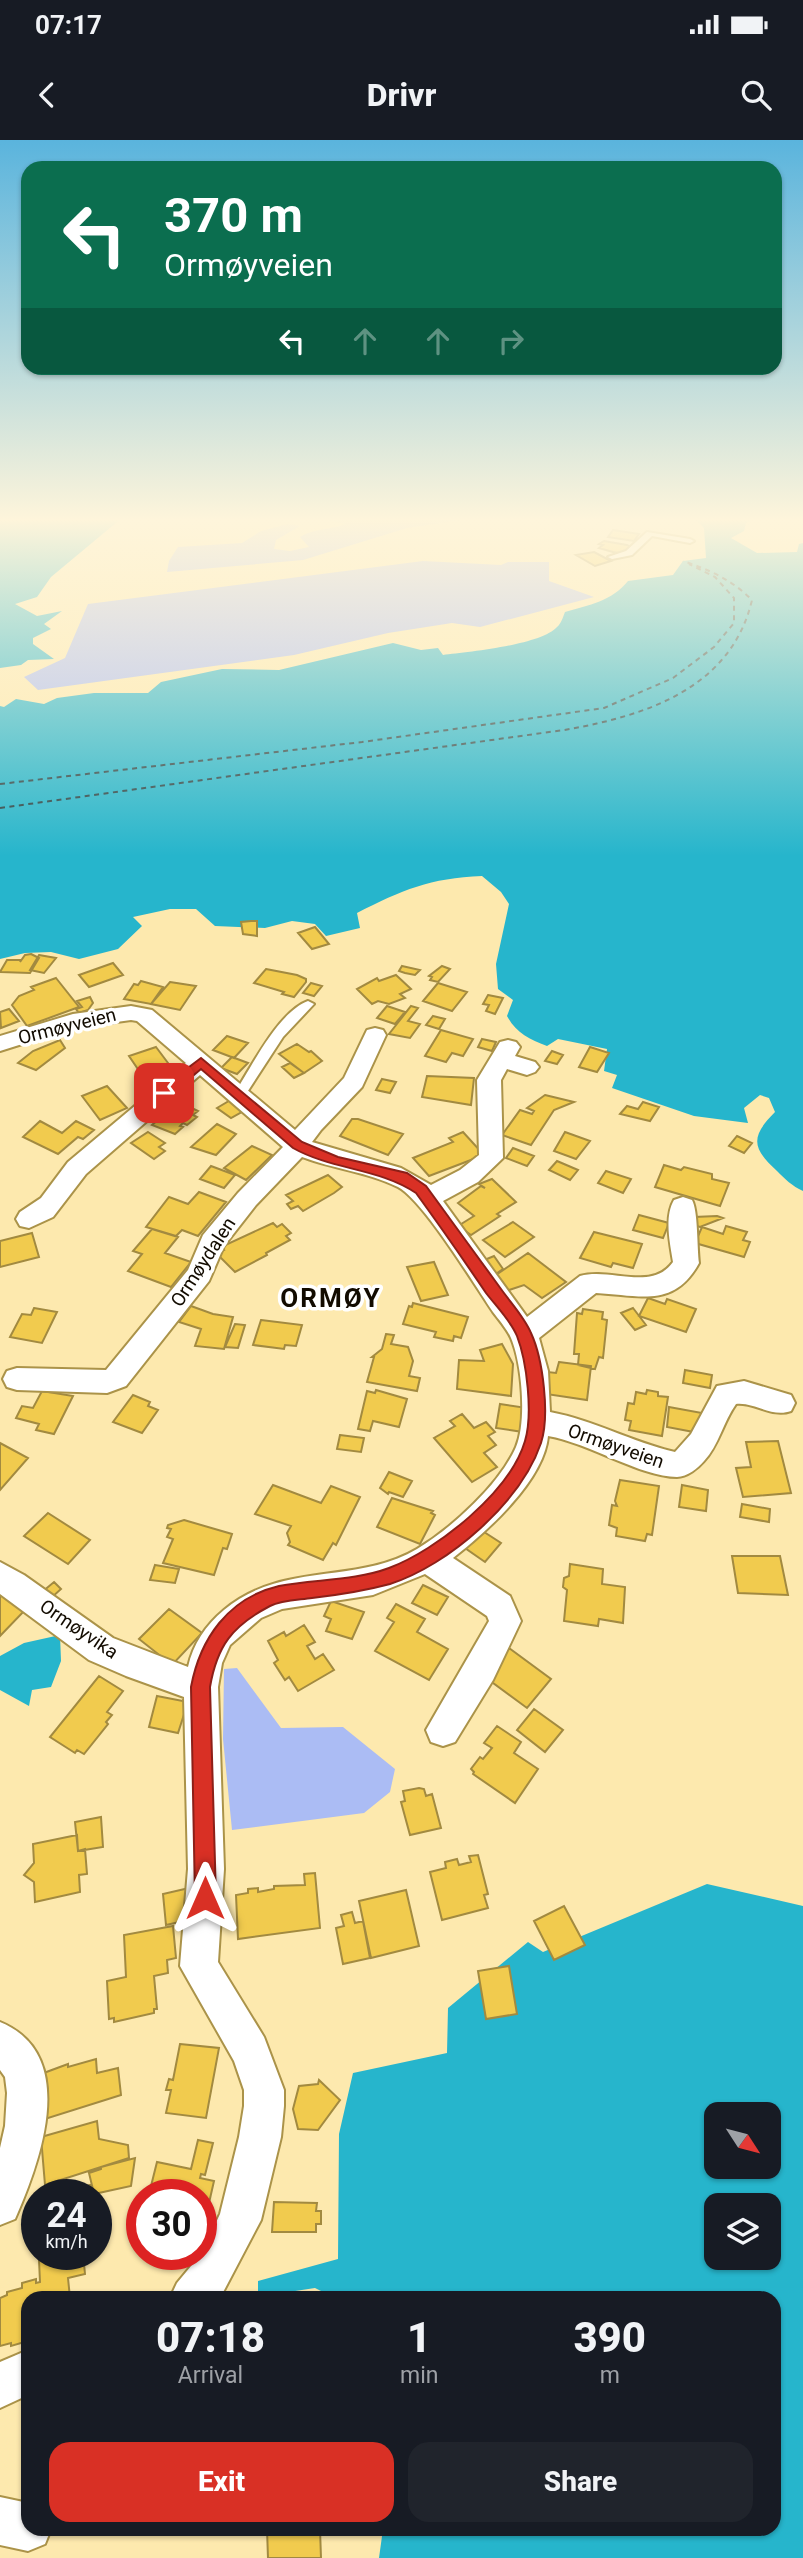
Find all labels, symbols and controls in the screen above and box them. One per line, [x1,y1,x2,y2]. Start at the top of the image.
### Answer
text: 07:17 [35,10,102,40]
icon: back [28,76,66,114]
text: Drivr [367,76,436,114]
icon: search [737,76,775,114]
text: 370 m [164,187,303,244]
icon: left [49,189,140,280]
text: Ormøyveien [164,246,333,284]
icon: left [273,322,311,360]
icon: ahead [346,322,384,360]
icon: ahead [419,322,457,360]
icon: right [492,322,530,360]
street label: Ormøyveien [16,1003,118,1049]
pin [134,1063,194,1123]
icon: arrive [145,1074,183,1112]
street label: Ormøydalen [166,1213,240,1311]
district label: ORMØY [280,1283,382,1313]
street label: Ormøyveien [565,1419,667,1473]
street label: Ormøyvika [35,1594,123,1664]
position arrow [168,1861,242,1935]
north arrow [704,2102,780,2179]
map controls [704,2102,781,2270]
speed limit sign: 30 [126,2179,217,2270]
button: layers [704,2193,781,2270]
text: 24 [46,2195,87,2236]
text: km/h [45,2231,88,2252]
text: 07:18 [156,2313,265,2362]
text: 1 [407,2313,431,2362]
text: 390 [573,2313,646,2362]
text: Arrival [178,2362,243,2389]
text: min [400,2362,438,2389]
text: m [600,2362,620,2389]
button: Exit [49,2442,394,2522]
button: Share [408,2442,753,2522]

